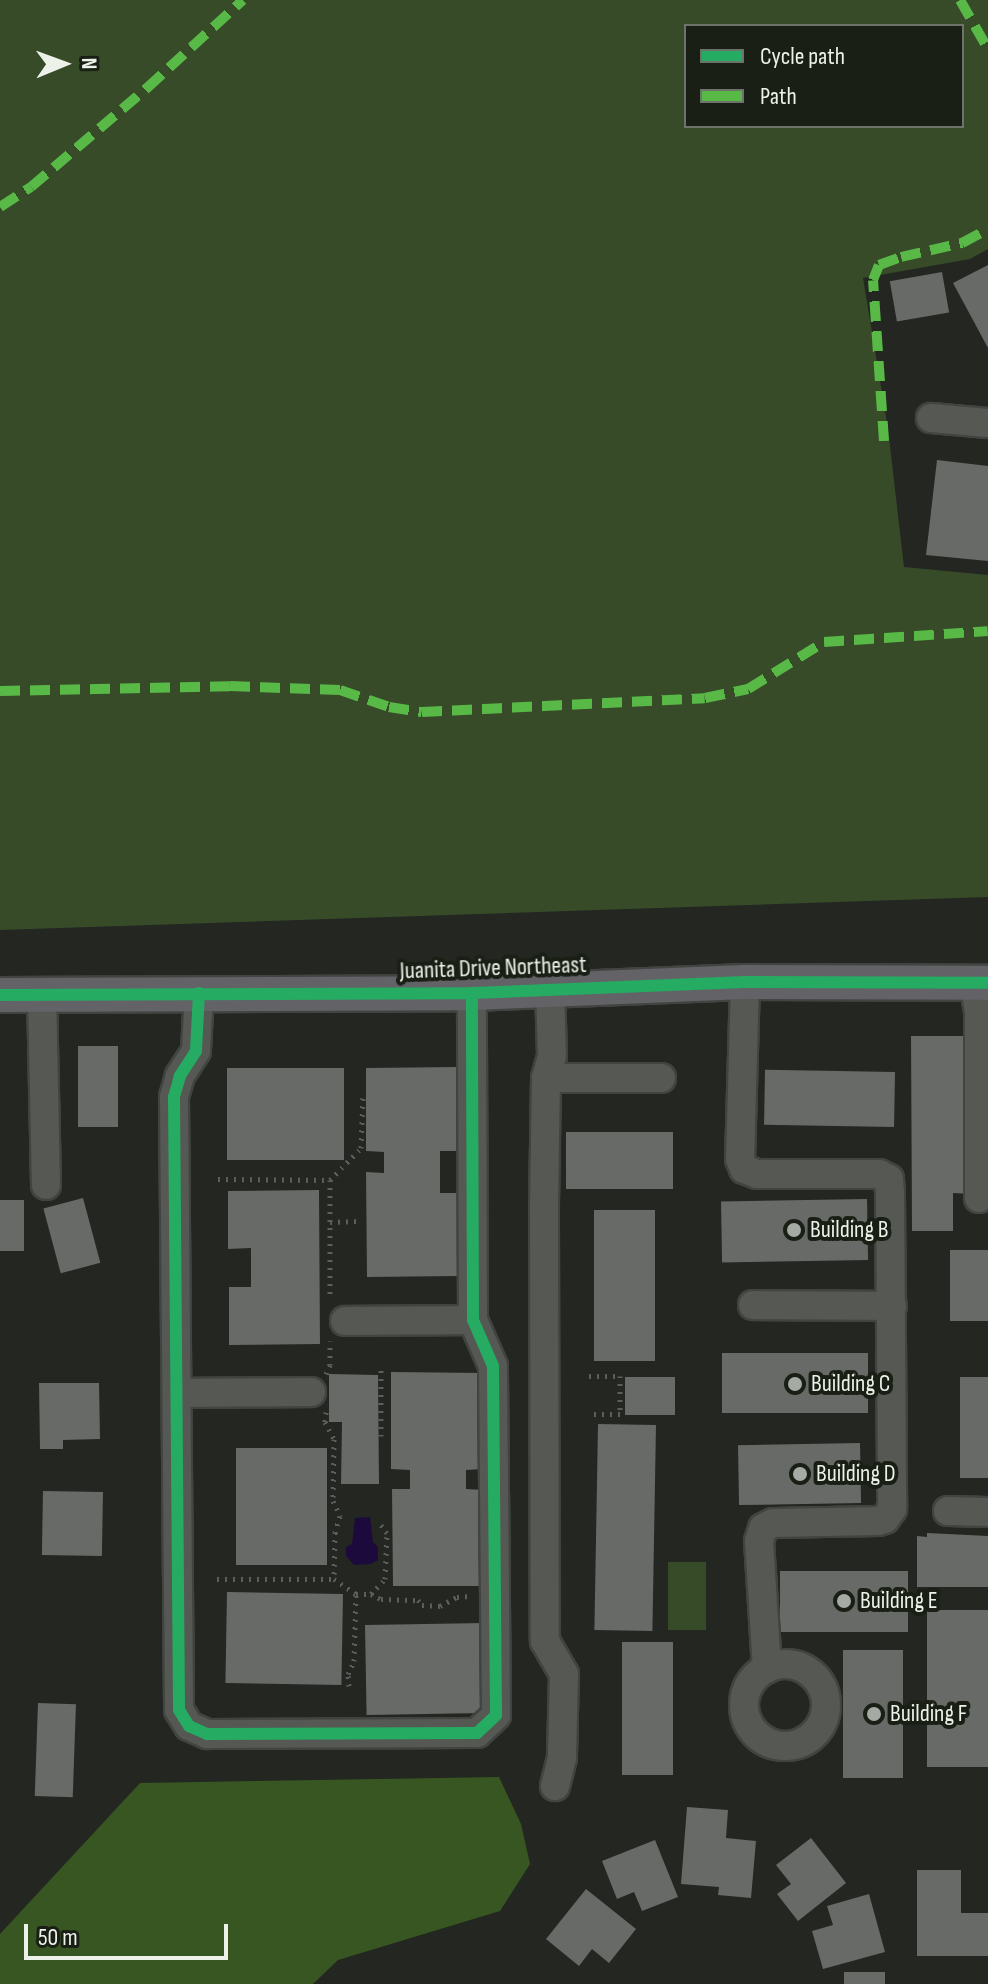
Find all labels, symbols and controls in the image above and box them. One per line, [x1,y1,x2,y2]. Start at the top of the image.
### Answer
north arrow [24,24,104,104]
legend [684,24,964,128]
text: Cycle path [760,42,845,71]
text: N [75,57,102,70]
text: Path [760,82,797,111]
street label: Juanita Drive Northeast [399,950,587,986]
place label: Building B [810,1216,888,1244]
marker: Building B [785,1221,803,1239]
place label: Building C [811,1370,890,1398]
marker: Building C [786,1375,804,1393]
place label: Building D [816,1460,896,1488]
marker: Building D [791,1465,809,1483]
place label: Building E [860,1587,938,1615]
marker: Building E [835,1592,853,1610]
place label: Building F [890,1700,967,1728]
marker: Building F [865,1705,883,1723]
scale bar [28,1908,232,1958]
text: 50 m [38,1923,78,1952]

